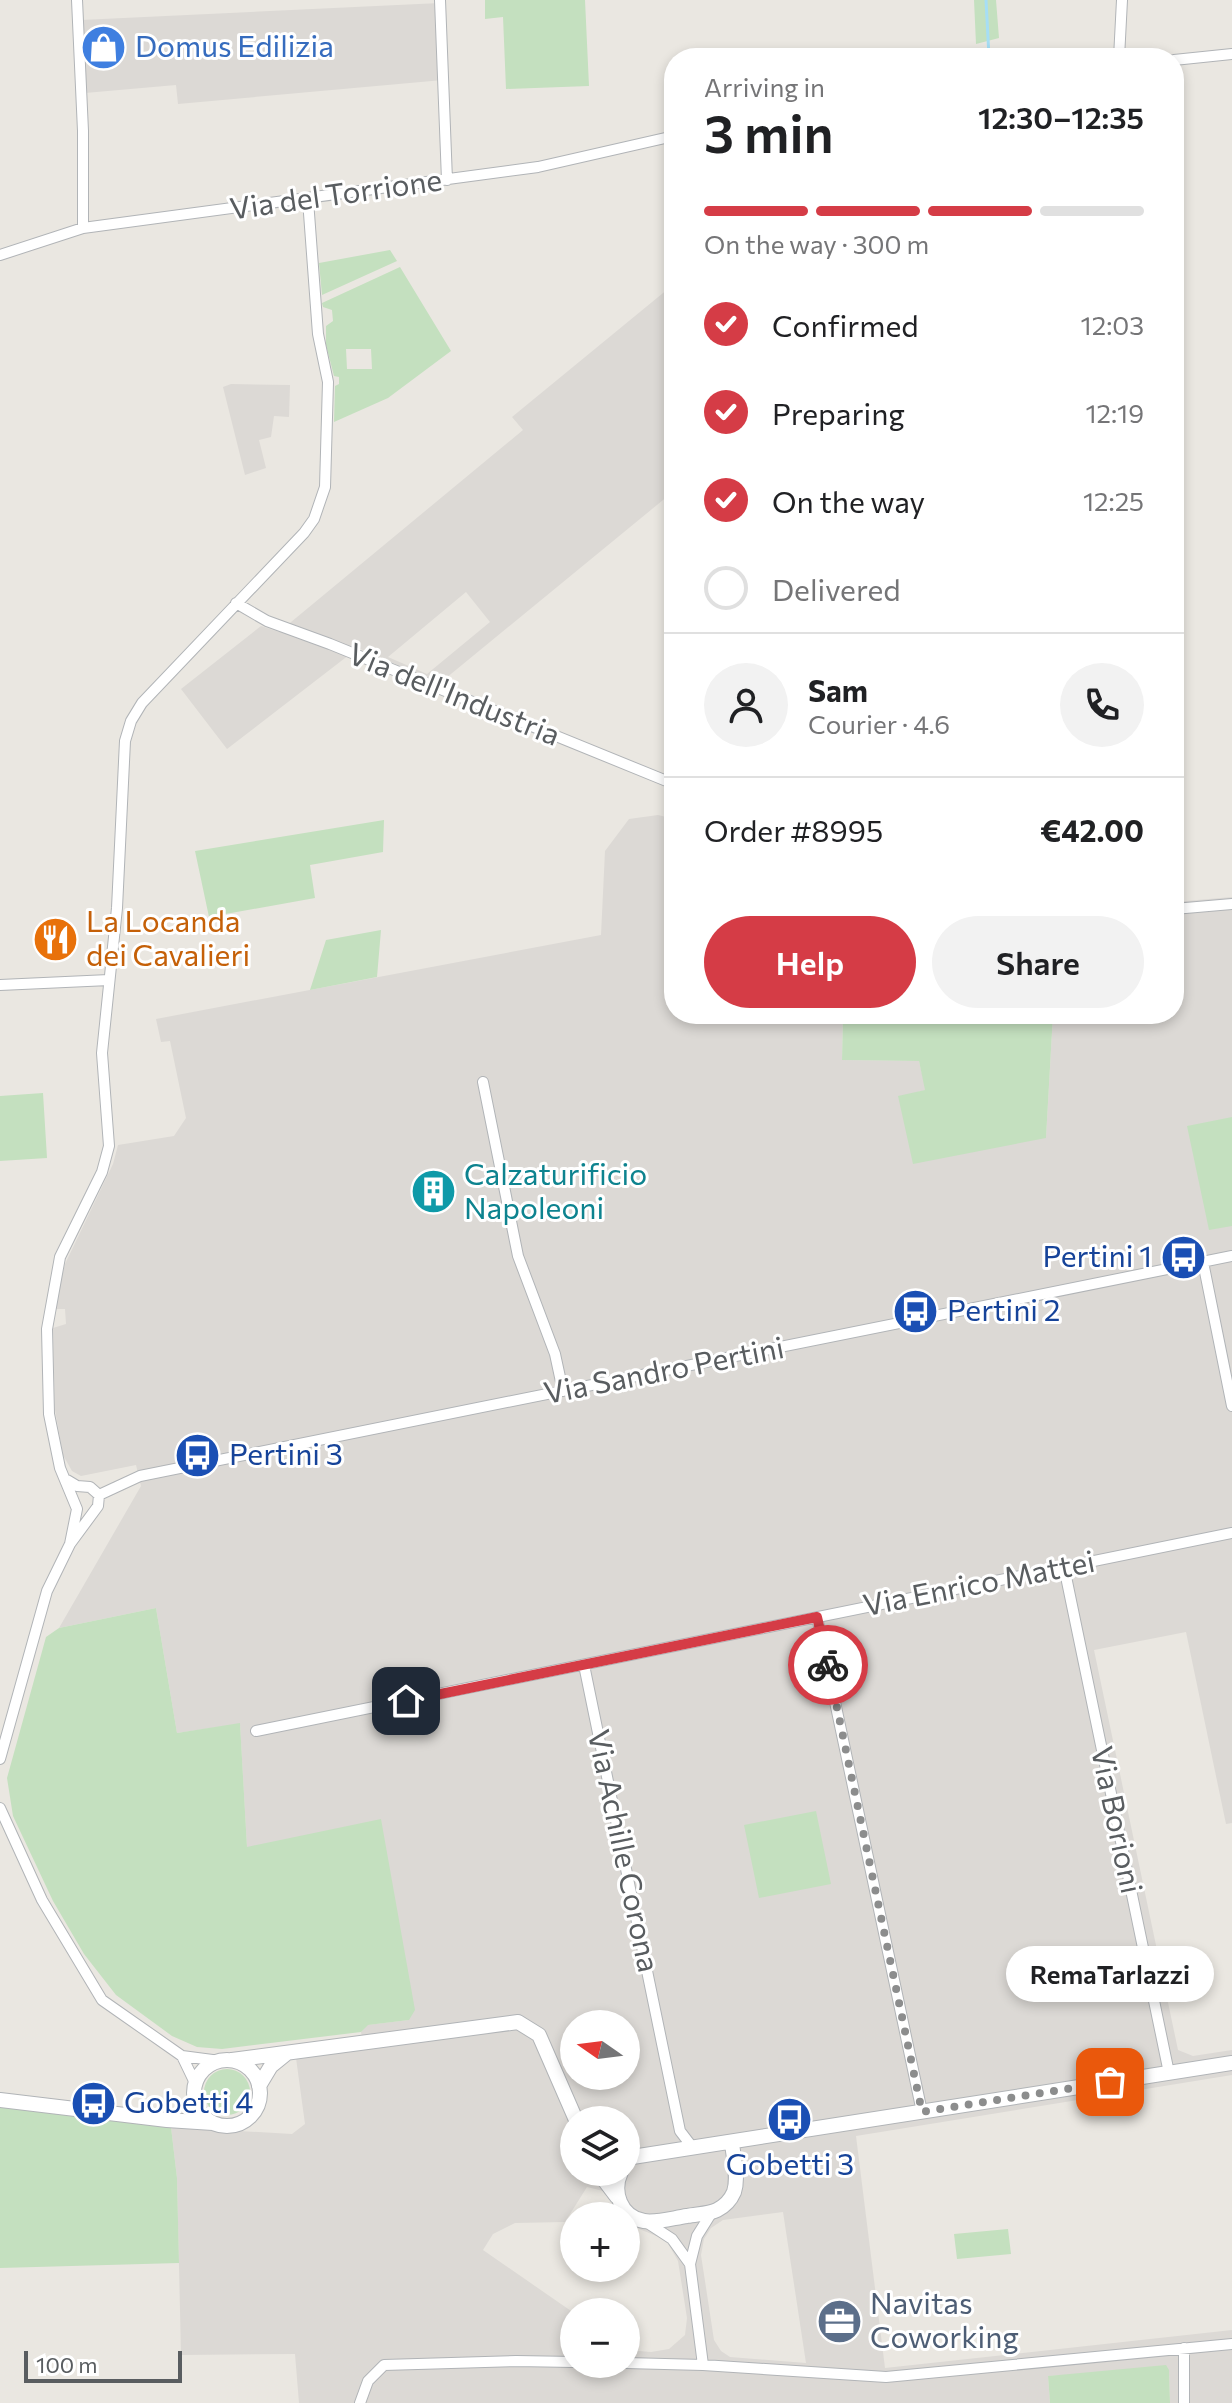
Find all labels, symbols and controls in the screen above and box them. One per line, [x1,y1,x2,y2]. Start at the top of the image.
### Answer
shop icon: Domus Edilizia [80,23,128,71]
place label: Domus Edilizia [135,26,334,63]
text: Arriving in [704,71,825,102]
text: 12:30–12:35 [978,98,1144,135]
text: 3 min [704,100,833,164]
street label: Via del Torrione [227,159,444,226]
text: On the way · 300 m [704,228,929,259]
icon: check [704,302,748,346]
text: Confirmed [772,306,919,343]
text: 12:03 [1081,309,1144,340]
icon: check [704,390,748,434]
text: Preparing [772,394,905,431]
text: 12:19 [1085,397,1144,428]
icon: check [704,478,748,522]
text: On the way [772,482,925,519]
text: 12:25 [1083,485,1144,516]
text: Delivered [772,570,901,607]
street label: Via dell'Industria [344,633,566,752]
button: person [704,663,788,747]
button: phone [1060,663,1144,747]
text: Sam [808,671,868,708]
text: Courier · 4.6 [808,708,950,739]
text: Order #8995 [704,811,883,848]
text: €42.00 [1040,811,1144,848]
place label: La Locanda dei Cavalieri [86,901,250,972]
restaurant icon: La Locanda dei Cavalieri [31,915,79,963]
button: Help [704,916,916,1008]
button: Share [932,916,1144,1008]
place label: Calzaturificio Napoleoni [464,1154,647,1225]
building icon: Calzaturificio Napoleoni [409,1168,457,1216]
bus stop icon: Pertini 1 [1159,1233,1207,1281]
place label: Pertini 1 [1042,1236,1152,1273]
bus stop icon: Pertini 2 [892,1287,940,1335]
place label: Pertini 2 [947,1290,1060,1327]
street label: Via Sandro Pertini [540,1327,787,1410]
bus stop icon: Pertini 3 [174,1431,222,1479]
place label: Pertini 3 [229,1434,343,1471]
street label: Via Enrico Mattei [860,1541,1097,1622]
courier [788,1625,868,1705]
icon: bike [806,1643,850,1687]
pin [372,1667,440,1735]
icon: home [384,1679,428,1723]
street label: Via Achille Corona [582,1726,669,1975]
street label: Via Borioni [1085,1742,1152,1896]
callout: RemaTarlazzi [1006,1946,1214,2002]
text: RemaTarlazzi [1030,1958,1190,1989]
north arrow [560,2010,640,2090]
map controls [560,2010,640,2378]
pin [1076,2048,1144,2116]
icon: bag [1088,2060,1132,2104]
bus stop icon: Gobetti 4 [69,2079,117,2127]
place label: Gobetti 4 [124,2082,253,2119]
bus stop icon: Gobetti 3 [766,2095,814,2143]
button: layers [560,2106,640,2186]
place label: Gobetti 3 [726,2144,854,2181]
button: + [560,2202,640,2282]
place label: Navitas Coworking [870,2283,1019,2354]
office icon: Navitas Coworking [815,2297,863,2345]
button: − [560,2298,640,2378]
scale bar [24,2347,182,2383]
text: 100 m [36,2351,98,2378]

